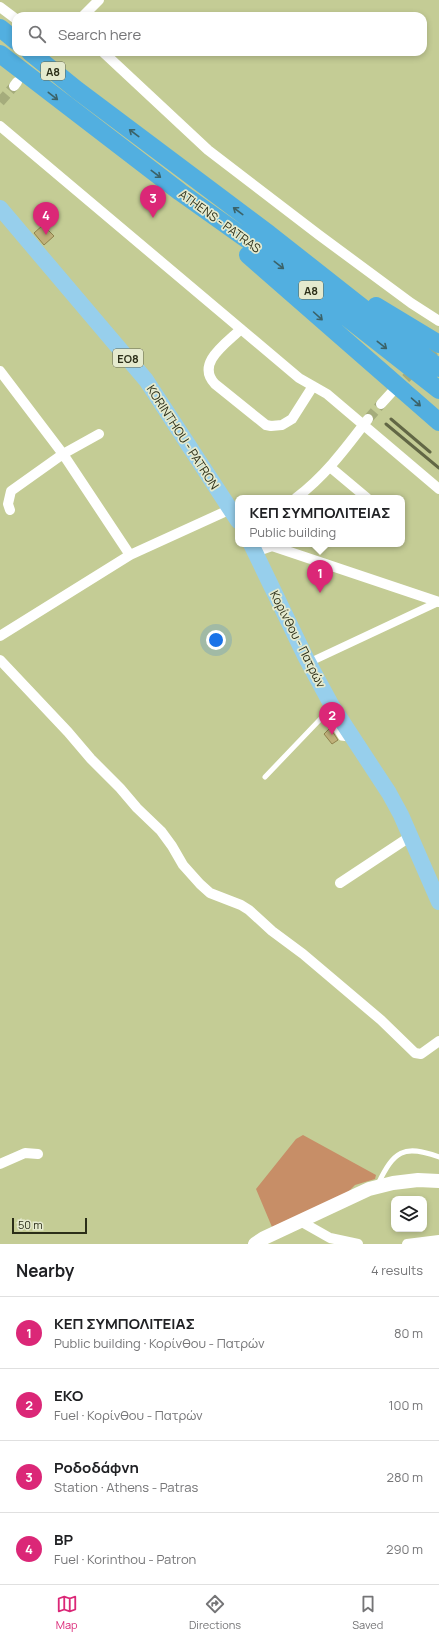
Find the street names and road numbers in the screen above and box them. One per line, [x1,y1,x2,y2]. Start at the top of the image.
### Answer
road number: Α8 [41,62,65,80]
street label: ATHENS - PATRAS [176,185,264,257]
road number: Α8 [299,281,323,299]
road number: ΕΟ8 [113,349,143,367]
street label: KORINTHOU - PATRON [143,381,223,493]
street label: Κορίνθου - Πατρών [266,588,330,690]

